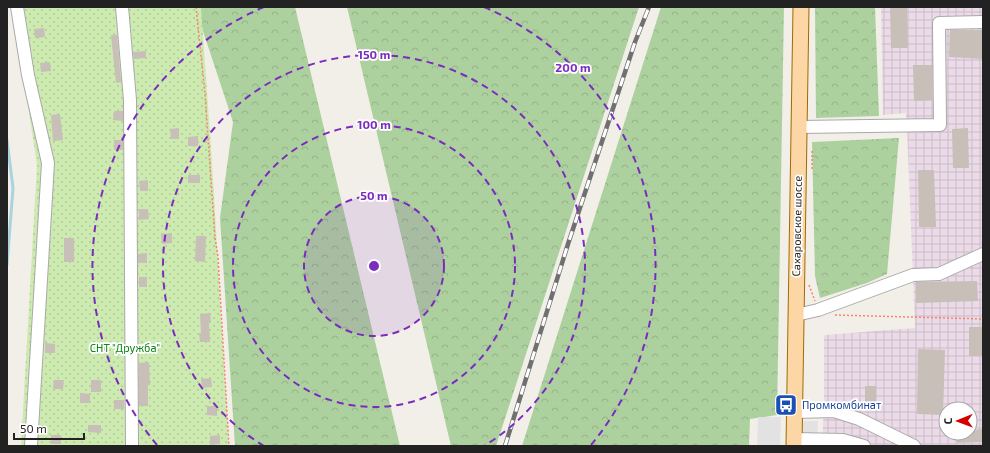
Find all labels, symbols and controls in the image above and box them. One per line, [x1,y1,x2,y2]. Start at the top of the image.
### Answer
text: 150 m [358,47,390,61]
text: 200 m [555,60,591,74]
text: 100 m [357,117,391,131]
street label: Сахаровское шоссе [789,175,804,276]
text: 50 m [360,188,388,202]
centre of rings [367,259,381,273]
park label: СНТ "Дружба" [90,341,160,355]
bus stop icon: Промкомбинат [773,392,799,418]
place label: Промкомбинат [802,398,882,411]
north arrow [938,401,978,441]
scale bar [14,415,84,441]
text: С [941,417,954,425]
text: 50 m [20,421,47,435]

